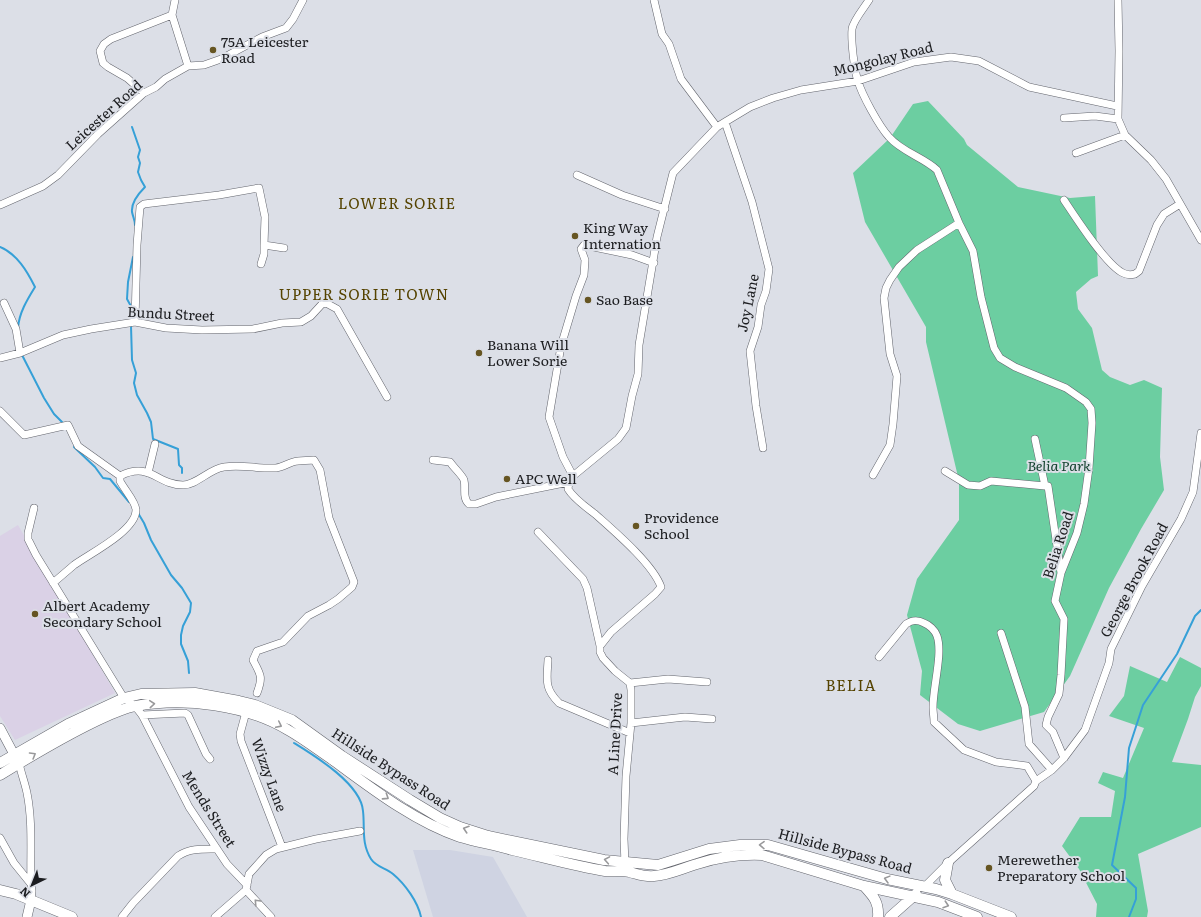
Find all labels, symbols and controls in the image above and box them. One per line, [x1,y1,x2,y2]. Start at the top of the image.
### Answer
place label: 75A Leicester Road [221,31,309,67]
street label: Mongolay Road [830,36,936,80]
marker: 75A Leicester Road [208,45,218,55]
street label: Leicester Road [61,74,146,154]
district label: LOWER SORIE [338,191,456,214]
place label: King Way Internation [583,217,661,253]
marker: King Way Internation [570,231,580,241]
street label: Joy Lane [731,272,763,334]
district label: UPPER SORIE TOWN [279,282,449,305]
place label: Sao Base [596,289,653,309]
marker: Sao Base [583,295,593,305]
street label: Bundu Street [127,301,216,325]
place label: Banana Will Lower Sorie [487,334,569,370]
marker: Banana Will Lower Sorie [474,348,484,358]
park label: Belia Park [1027,455,1091,475]
place label: APC Well [515,468,577,488]
marker: APC Well [502,474,512,484]
place label: Providence School [644,507,719,543]
street label: Belia Road [1037,508,1078,581]
street label: George Brook Road [1094,518,1172,640]
marker: Providence School [631,521,641,531]
place label: Albert Academy Secondary School [43,595,162,631]
marker: Albert Academy Secondary School [30,609,40,619]
district label: BELIA [825,673,877,696]
street label: A Line Drive [602,692,626,776]
one-way arrow [149,700,155,709]
one-way arrow [274,720,282,728]
street label: Hillside Bypass Road [328,722,455,814]
street label: Wizzy Lane [247,735,292,814]
one-way arrow [29,752,36,759]
street label: Mends Street [178,766,242,851]
one-way arrow [382,793,389,800]
street label: Hillside Bypass Road [776,823,915,878]
one-way arrow [463,825,470,834]
one-way arrow [759,841,765,849]
place label: Merewether Preparatory School [997,849,1126,885]
one-way arrow [604,856,610,865]
marker: Merewether Preparatory School [984,863,994,873]
north arrow [12,865,52,905]
one-way arrow [884,875,891,884]
text: N [16,884,33,902]
one-way arrow [254,899,261,907]
one-way arrow [942,900,949,908]

